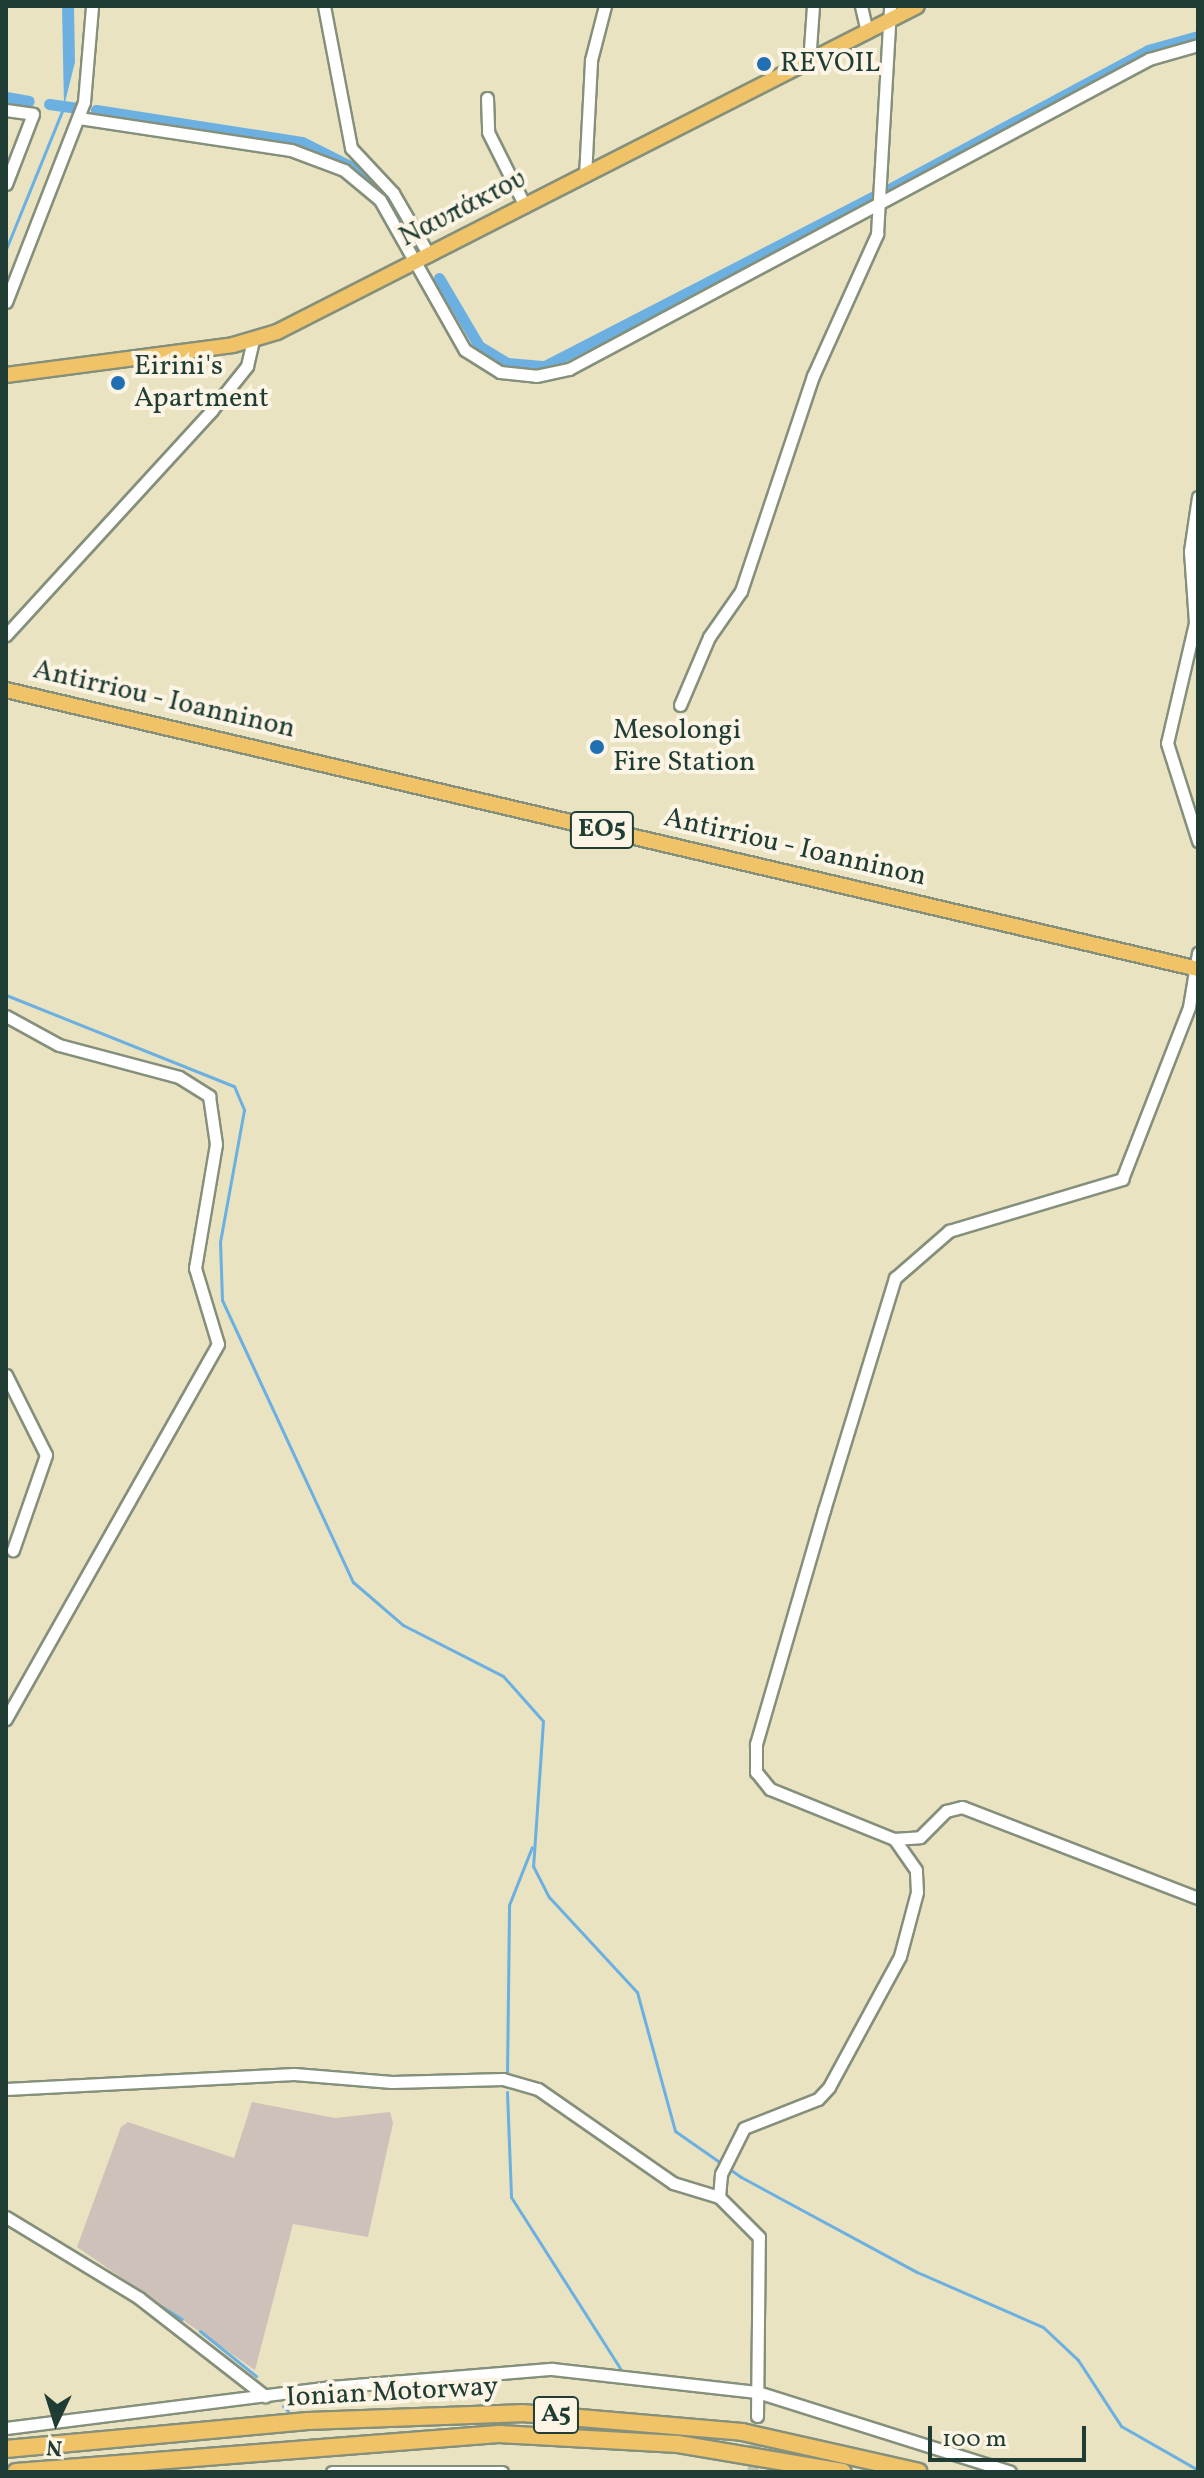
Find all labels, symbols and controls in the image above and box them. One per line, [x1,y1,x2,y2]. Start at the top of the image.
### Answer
place label: REVOIL [780,47,880,81]
marker: REVOIL [755,55,773,73]
street label: Ναυπάκτου [394,163,532,255]
place label: Eirini's Apartment [134,350,269,416]
marker: Eirini's Apartment [109,374,127,392]
street label: Antirriou - Ioanninon [29,653,299,747]
place label: Mesolongi Fire Station [613,714,756,780]
marker: Mesolongi Fire Station [588,738,606,756]
street label: Antirriou - Ioanninon [660,801,930,895]
road number: ΕΟ5 [568,808,636,852]
street label: Ionian Motorway [285,2371,499,2415]
north arrow [16,2382,96,2462]
road number: Α5 [532,2393,580,2437]
scale bar [932,2410,1090,2460]
text: 100 m [942,2423,1007,2457]
text: N [45,2430,63,2462]

